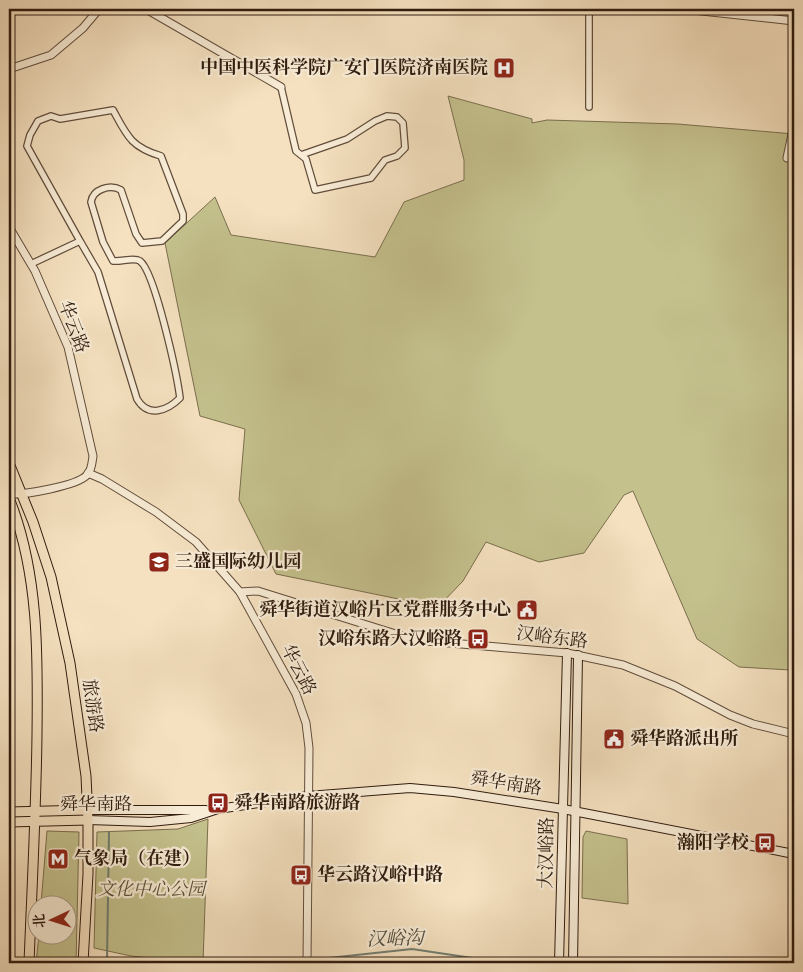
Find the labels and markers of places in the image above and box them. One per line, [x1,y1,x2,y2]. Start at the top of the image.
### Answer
hospital icon: 中国中医科学院广安门医院济南医院 [492,56,516,80]
place label: 中国中医科学院广安门医院济南医院 [200,57,488,77]
school or university icon: 三盛国际幼儿园 [147,550,171,574]
place label: 三盛国际幼儿园 [175,551,301,571]
public building icon: 舜华街道汉峪片区党群服务中心 [515,598,539,622]
place label: 舜华街道汉峪片区党群服务中心 [259,599,511,619]
bus stop icon: 汉峪东路大汉峪路 [466,627,490,651]
place label: 汉峪东路大汉峪路 [318,628,462,648]
public building icon: 舜华路派出所 [602,727,626,751]
place label: 舜华路派出所 [630,728,739,748]
bus stop icon: 舜华南路旅游路 [206,791,230,815]
place label: 舜华南路旅游路 [234,792,360,812]
bus stop icon: 瀚阳学校 [753,831,777,855]
place label: 瀚阳学校 [677,832,749,852]
metro station icon: 气象局（在建） [46,847,70,871]
place label: 气象局（在建） [74,848,200,868]
bus stop icon: 华云路汉峪中路 [289,863,313,887]
place label: 华云路汉峪中路 [317,864,443,884]

